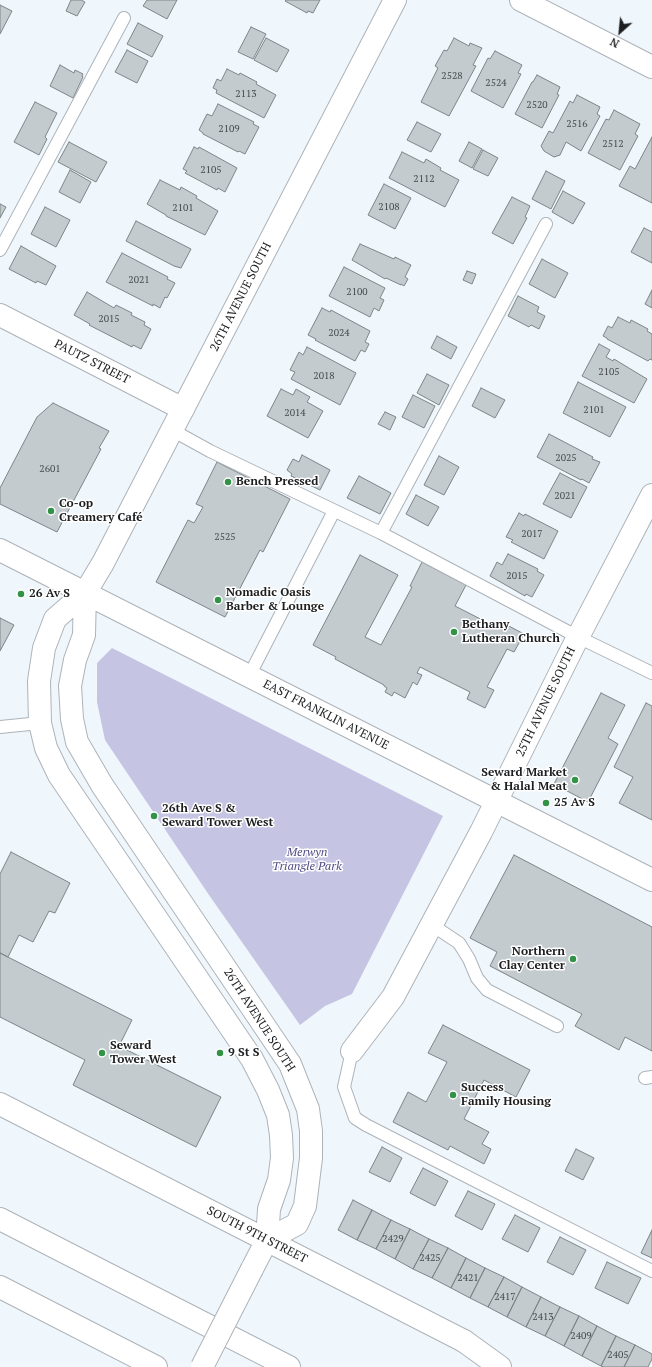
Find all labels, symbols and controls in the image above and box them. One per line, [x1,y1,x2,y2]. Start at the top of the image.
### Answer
north arrow [600,12,640,52]
text: N [608,35,621,51]
house number: 2528 [441,70,463,82]
house number: 2524 [485,77,507,89]
house number: 2113 [235,88,257,100]
house number: 2520 [526,99,548,111]
house number: 2516 [566,118,588,130]
house number: 2109 [218,123,240,135]
house number: 2512 [602,138,624,150]
house number: 2105 [200,164,222,176]
house number: 2112 [413,173,435,185]
house number: 2108 [378,201,400,213]
house number: 2101 [172,202,194,214]
street label: 26TH AVENUE SOUTH [207,240,275,354]
house number: 2021 [128,274,150,286]
house number: 2100 [346,286,368,298]
house number: 2015 [98,313,120,325]
house number: 2024 [328,327,350,339]
street label: PAUTZ STREET [52,337,132,387]
house number: 2105 [598,366,620,378]
house number: 2018 [313,370,335,382]
house number: 2101 [583,404,605,416]
house number: 2014 [284,407,306,419]
house number: 2025 [555,452,577,464]
house number: 2601 [39,463,61,475]
place label: Bench Pressed [236,475,318,489]
marker: Bench Pressed [223,477,233,487]
house number: 2021 [554,490,576,502]
place label: Co-op Creamery Café [59,497,143,525]
marker: Co-op Creamery Café [46,506,56,516]
house number: 2017 [521,528,543,540]
house number: 2525 [214,531,236,543]
house number: 2015 [506,570,528,582]
place label: Nomadic Oasis Barber & Lounge [226,586,324,614]
place label: 26 Av S [29,587,70,601]
marker: 26 Av S [16,589,26,599]
marker: Nomadic Oasis Barber & Lounge [213,595,223,605]
place label: Bethany Lutheran Church [462,618,560,646]
marker: Bethany Lutheran Church [449,627,459,637]
street label: 25TH AVENUE SOUTH [513,645,579,759]
street label: EAST FRANKLIN AVENUE [261,677,391,753]
place label: Seward Market & Halal Meat [481,766,567,794]
marker: Seward Market & Halal Meat [570,775,580,785]
place label: 25 Av S [554,796,595,810]
marker: 25 Av S [541,798,551,808]
place label: 26th Ave S & Seward Tower West [162,802,273,830]
marker: 26th Ave S & Seward Tower West [149,811,159,821]
park label: Merwyn Triangle Park [272,846,342,874]
place label: Northern Clay Center [499,945,565,973]
marker: Northern Clay Center [568,954,578,964]
street label: 26TH AVENUE SOUTH [220,966,298,1074]
place label: Seward Tower West [110,1039,177,1067]
place label: 9 St S [228,1046,259,1060]
marker: Seward Tower West [97,1048,107,1058]
marker: 9 St S [215,1048,225,1058]
place label: Success Family Housing [461,1081,551,1109]
marker: Success Family Housing [448,1090,458,1100]
street label: SOUTH 9TH STREET [204,1203,310,1267]
house number: 2429 [382,1233,404,1245]
house number: 2425 [419,1252,441,1264]
house number: 2421 [457,1272,479,1284]
house number: 2417 [494,1291,516,1303]
house number: 2413 [532,1311,554,1323]
house number: 2409 [570,1330,592,1342]
house number: 2405 [607,1349,629,1361]

